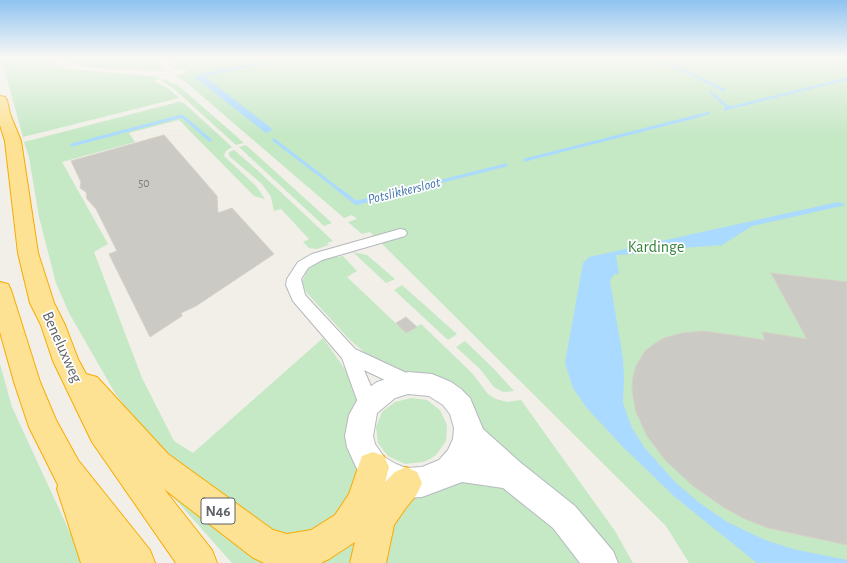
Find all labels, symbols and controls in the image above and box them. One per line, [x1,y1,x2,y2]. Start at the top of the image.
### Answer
water label: Potslikkersloot [366,174,442,208]
house number: 50 [138,176,150,190]
park label: Kardinge [628,237,684,257]
street label: Beneluxweg [38,308,86,386]
road number: N46 [201,498,235,524]

